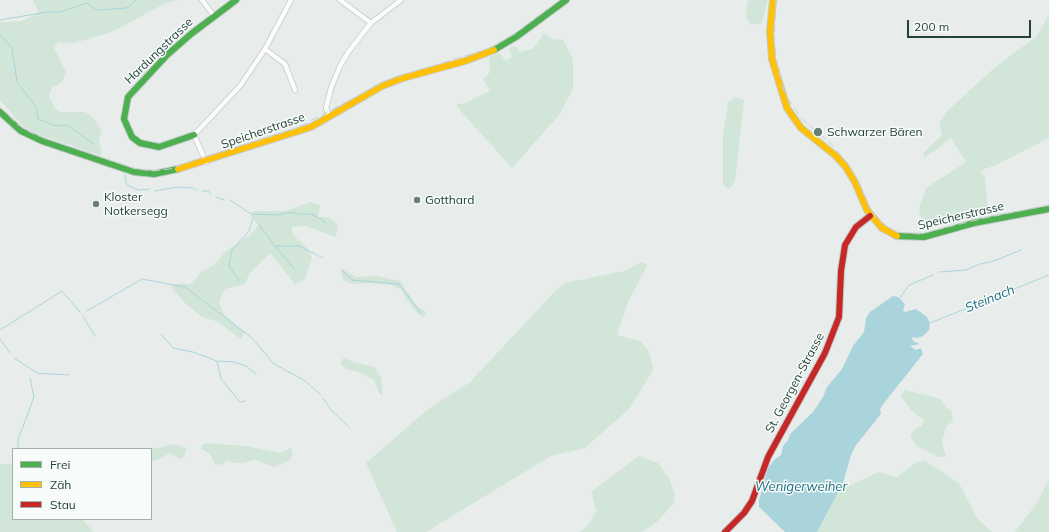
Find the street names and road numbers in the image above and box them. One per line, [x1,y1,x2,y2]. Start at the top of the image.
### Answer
street label: Hardungstrasse [122,15,196,87]
street label: Speicherstrasse [219,110,307,152]
street label: Speicherstrasse [917,199,1005,233]
street label: St. Georgen-Strasse [762,330,828,436]

